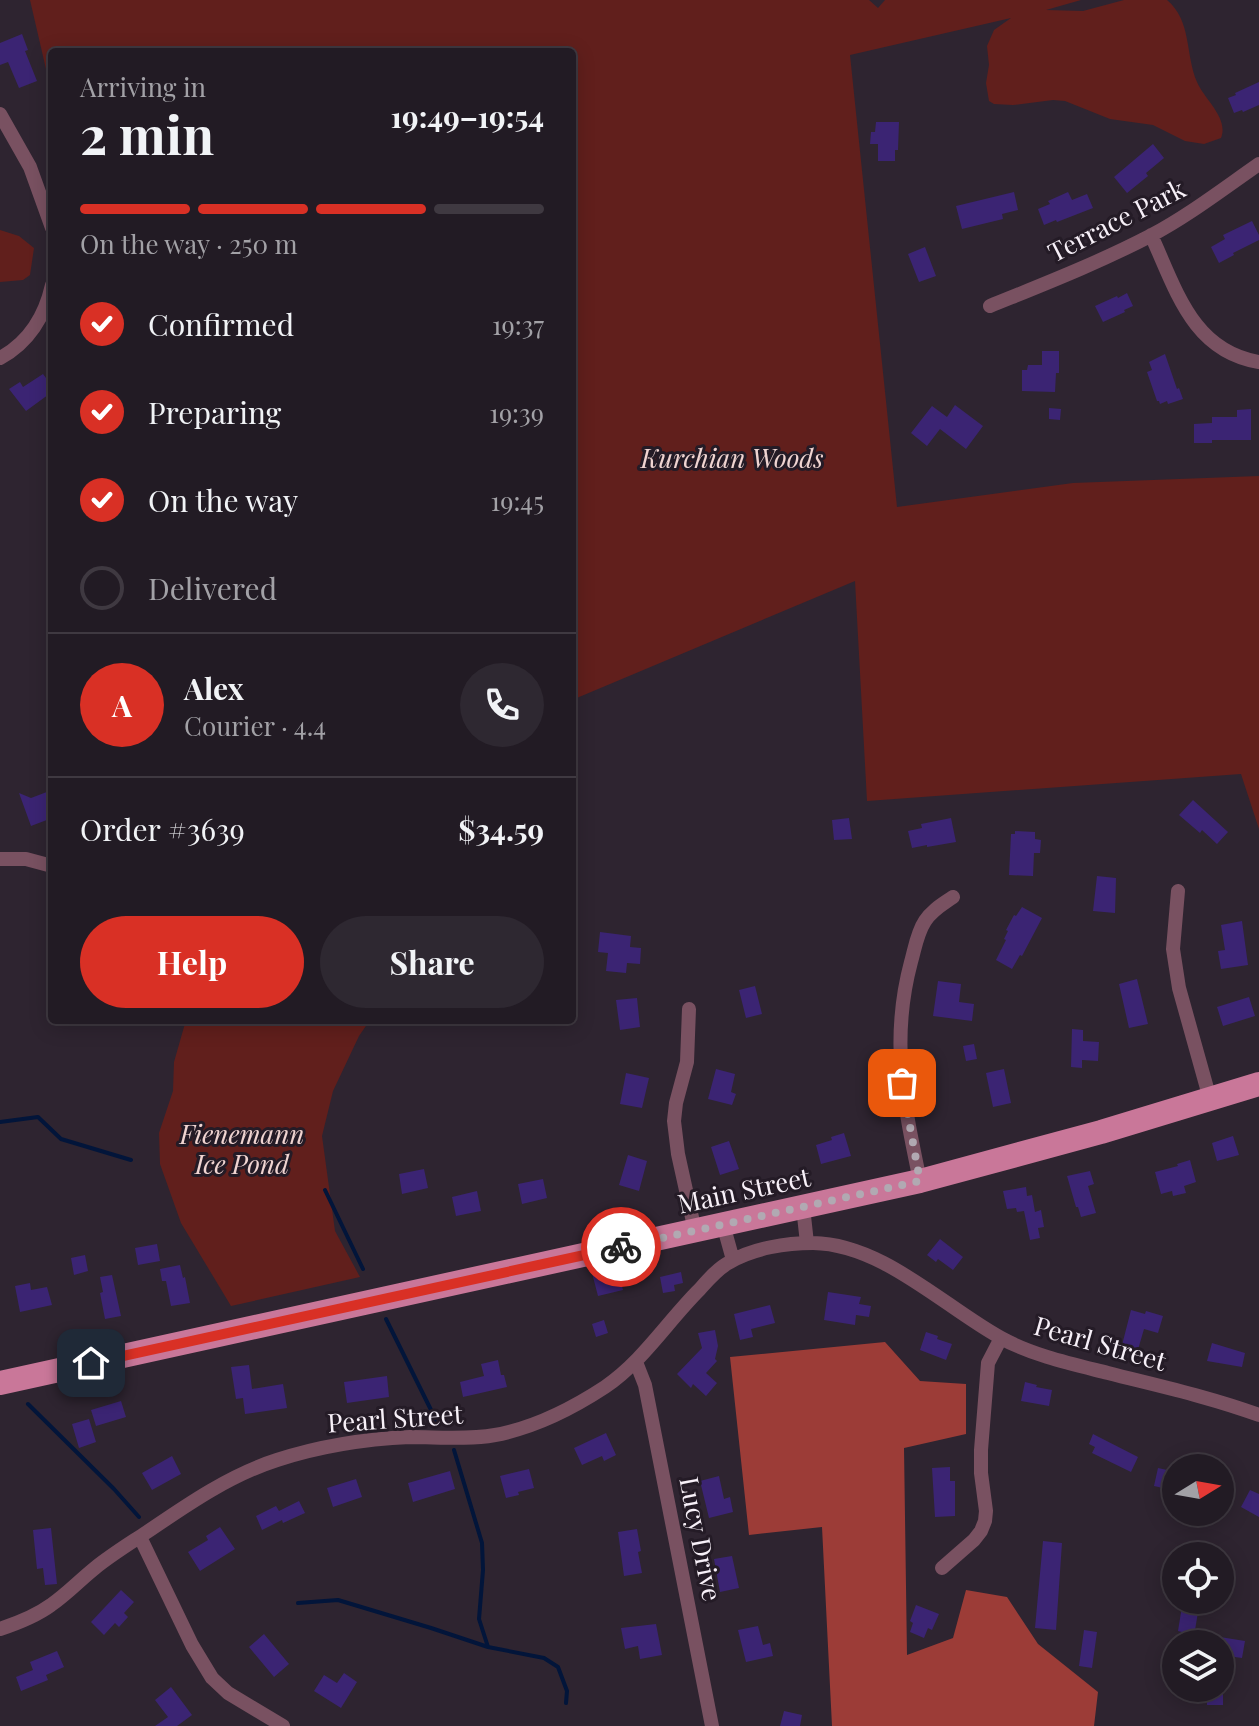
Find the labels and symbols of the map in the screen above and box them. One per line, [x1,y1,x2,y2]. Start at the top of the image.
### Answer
street label: Terrace Park [1042,170,1192,269]
park label: Kurchian Woods [640,440,823,475]
pin [868,1049,936,1117]
park label: Fienemann Ice Pond [179,1116,304,1181]
street label: Main Street [674,1158,814,1221]
courier [581,1207,661,1287]
street label: Pearl Street [1030,1307,1171,1378]
pin [57,1329,125,1397]
street label: Pearl Street [326,1395,465,1440]
north arrow [1162,1454,1234,1526]
street label: Lucy Drive [672,1474,731,1604]

